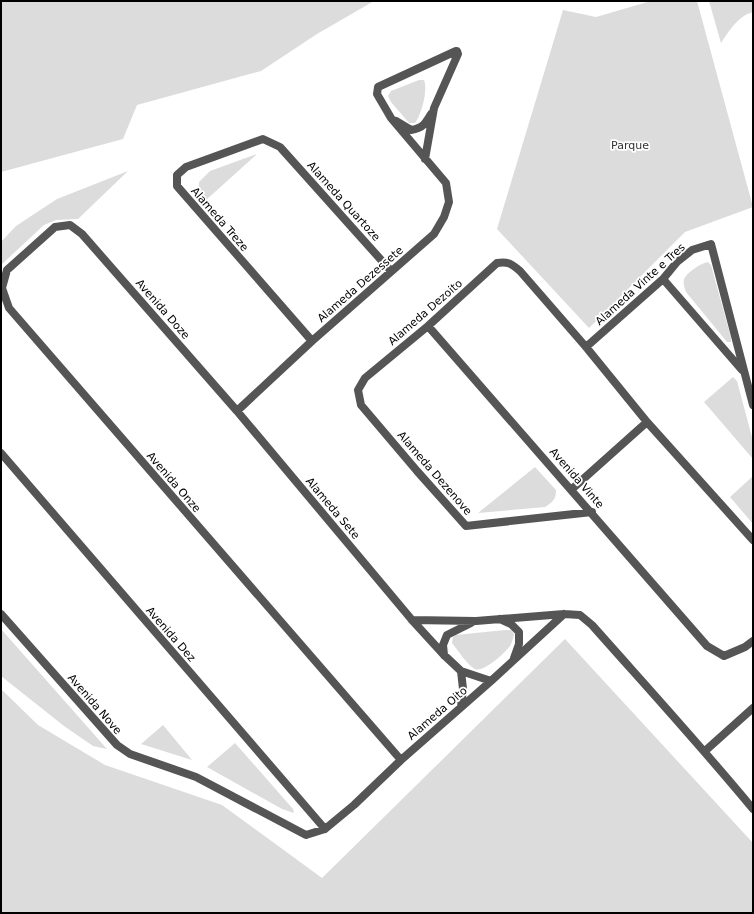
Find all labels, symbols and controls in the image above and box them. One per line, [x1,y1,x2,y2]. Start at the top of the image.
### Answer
park label: Parque [611,139,649,152]
street label: Alameda Quartoze [304,159,383,244]
street label: Alameda Treze [188,185,251,254]
street label: Alameda Vinte e Tres [593,241,688,328]
street label: Alameda Dezessete [315,244,406,325]
street label: Avenida Doze [133,277,192,342]
street label: Alameda Dezoito [386,277,465,348]
street label: Alameda Dezenove [395,429,475,518]
street label: Avenida Vinte [547,445,607,511]
street label: Avenida Onze [144,450,203,515]
street label: Alameda Sete [303,475,362,542]
street label: Avenida Dez [143,604,198,665]
street label: Avenida Nove [65,672,124,737]
street label: Alameda Oito [405,684,470,743]

